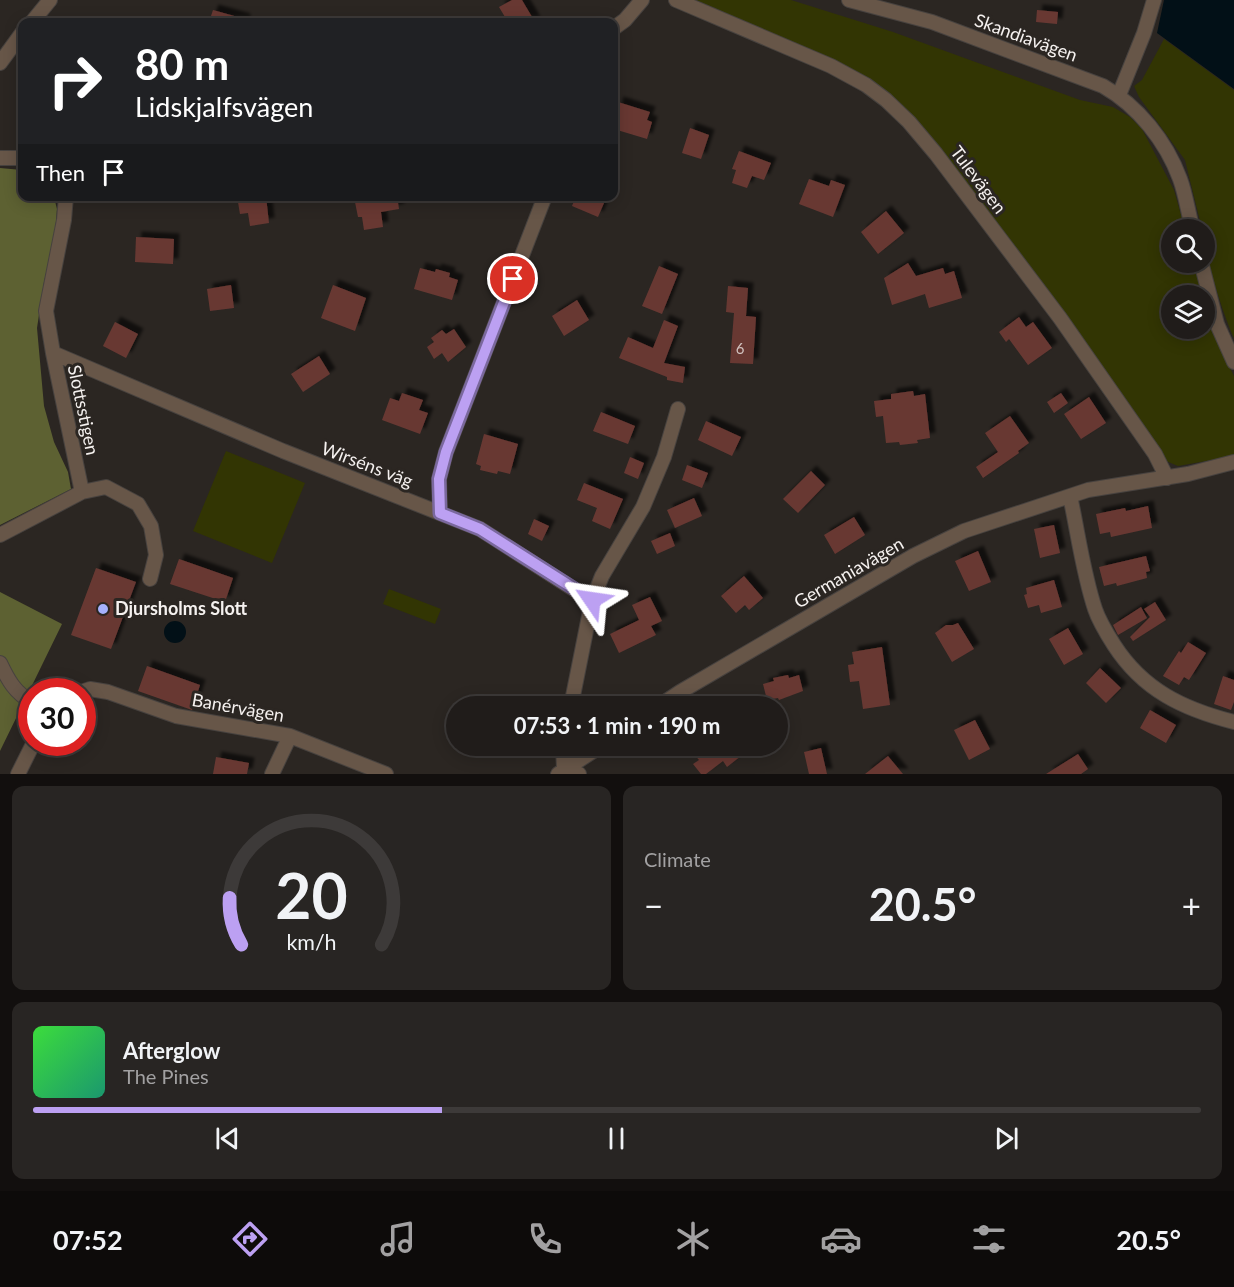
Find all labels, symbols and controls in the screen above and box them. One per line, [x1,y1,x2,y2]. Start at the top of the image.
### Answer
street label: Skandiavägen [972,8,1081,66]
text: 80 m [135,39,229,89]
icon: right [36,42,114,120]
text: Lidskjalfsvägen [135,90,313,123]
street label: Tulevägen [946,141,1011,218]
icon: arrive [97,156,130,189]
text: Then [36,159,85,186]
map controls [1161,219,1215,339]
button: search [1161,219,1215,273]
pin [487,253,538,304]
icon: arrive [496,262,529,295]
button: layers [1161,285,1215,339]
house number: 6 [736,339,745,357]
street label: Slottsstigen [64,363,104,457]
street label: Wirséns väg [319,437,416,492]
street label: Germaniavägen [790,532,907,612]
position arrow [560,568,624,632]
place label: Djursholms Slott [115,597,248,619]
marker: Djursholms Slott [96,602,110,616]
speed limit sign: 30 [18,678,96,756]
street label: Banérvägen [190,688,286,726]
text: 07:53 · 1 min · 190 m [514,712,720,739]
text: Climate [644,847,711,871]
text: 20 [275,857,348,932]
text: 20.5° [869,877,976,931]
text: − [644,885,663,925]
text: + [1182,885,1201,925]
text: km/h [286,929,337,955]
text: Afterglow [123,1037,220,1064]
text: The Pines [123,1064,209,1088]
icon: previous [211,1122,244,1155]
icon: pause [600,1122,633,1155]
icon: next [990,1122,1023,1155]
icon: directions [229,1218,271,1260]
icon: music [377,1218,419,1260]
icon: phone [524,1218,566,1260]
icon: climate [672,1218,714,1260]
icon: car [820,1218,862,1260]
icon: filters [968,1218,1010,1260]
text: 07:52 [53,1223,123,1256]
text: 20.5° [1116,1223,1181,1256]

